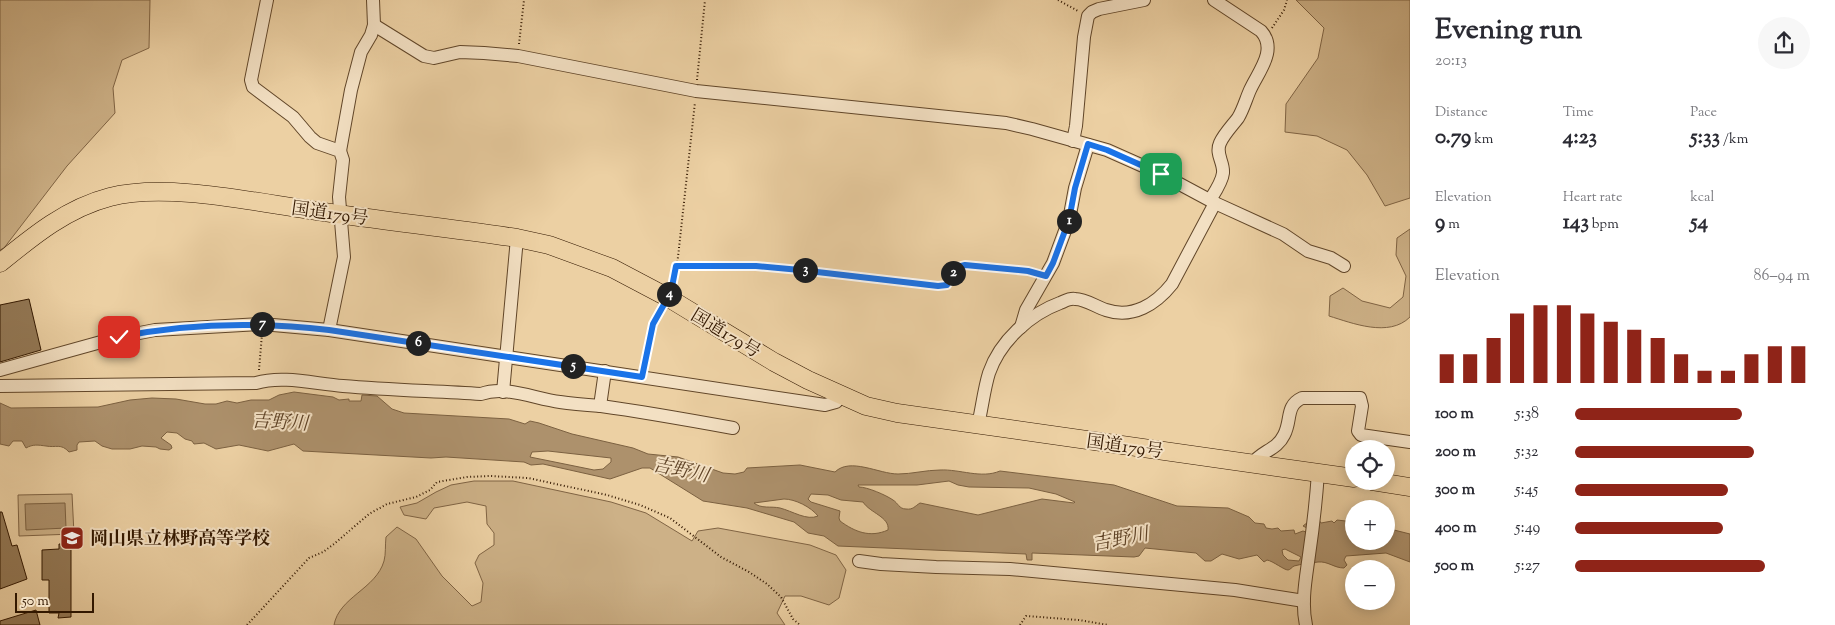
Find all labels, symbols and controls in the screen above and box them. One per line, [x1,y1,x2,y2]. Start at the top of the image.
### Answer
text: Evening run [1435,11,1582,51]
button: share [1758,17,1810,69]
text: 20:13 [1435,50,1467,73]
text: Distance [1435,103,1488,123]
text: Time [1563,103,1594,123]
text: Pace [1690,103,1717,123]
text: 0.79 [1435,123,1471,153]
text: 4:23 [1563,123,1597,153]
text: 5:33 [1690,123,1720,153]
text: km [1471,130,1493,150]
text: /km [1720,130,1748,150]
pin [1140,153,1182,195]
icon: arrive [1147,160,1175,188]
text: Elevation [1435,188,1492,208]
text: Heart rate [1563,188,1622,208]
text: kcal [1690,188,1714,208]
street label: 国道179号 [290,197,370,233]
pin: 1 [1056,208,1082,234]
text: 9 [1435,208,1445,238]
text: 143 [1563,208,1589,238]
text: 54 [1690,208,1708,238]
text: 1 [1067,211,1072,231]
text: m [1445,215,1460,235]
text: bpm [1589,215,1619,235]
pin: 3 [792,258,818,282]
text: 3 [803,260,808,280]
pin: 2 [940,260,966,286]
text: 2 [950,263,957,283]
text: Elevation [1435,265,1500,288]
text: 86–94 m [1754,265,1810,288]
pin: 4 [656,282,682,306]
text: 4 [666,284,673,304]
street label: 国道179号 [685,304,765,366]
pin: 7 [250,312,274,336]
text: 7 [259,314,266,334]
pin [98,316,140,358]
icon: check [105,323,133,351]
pin: 6 [406,330,430,356]
text: 6 [415,333,422,353]
pin: 5 [560,354,586,378]
text: 5 [571,356,576,376]
text: 100 m [1435,403,1474,426]
text: 5:38 [1515,403,1539,426]
water label: 吉野川 [251,409,311,439]
street label: 国道179号 [1085,430,1165,466]
map controls [1345,440,1395,610]
button: locate [1345,440,1395,490]
text: 200 m [1435,441,1476,464]
text: 5:32 [1515,441,1539,464]
water label: 吉野川 [650,452,713,491]
text: 300 m [1435,479,1475,502]
text: 5:45 [1515,479,1538,502]
button: + [1345,500,1395,550]
text: 400 m [1435,517,1477,540]
text: 5:49 [1515,517,1540,540]
water label: 吉野川 [1090,521,1153,559]
school or university icon: 岡山県立林野高等学校 [59,525,85,551]
place label: 岡山県立林野高等学校 [90,527,270,553]
text: 500 m [1435,555,1474,578]
text: 5:27 [1515,555,1540,578]
button: − [1345,560,1395,610]
scale bar [15,590,94,613]
text: 50 m [22,592,49,612]

